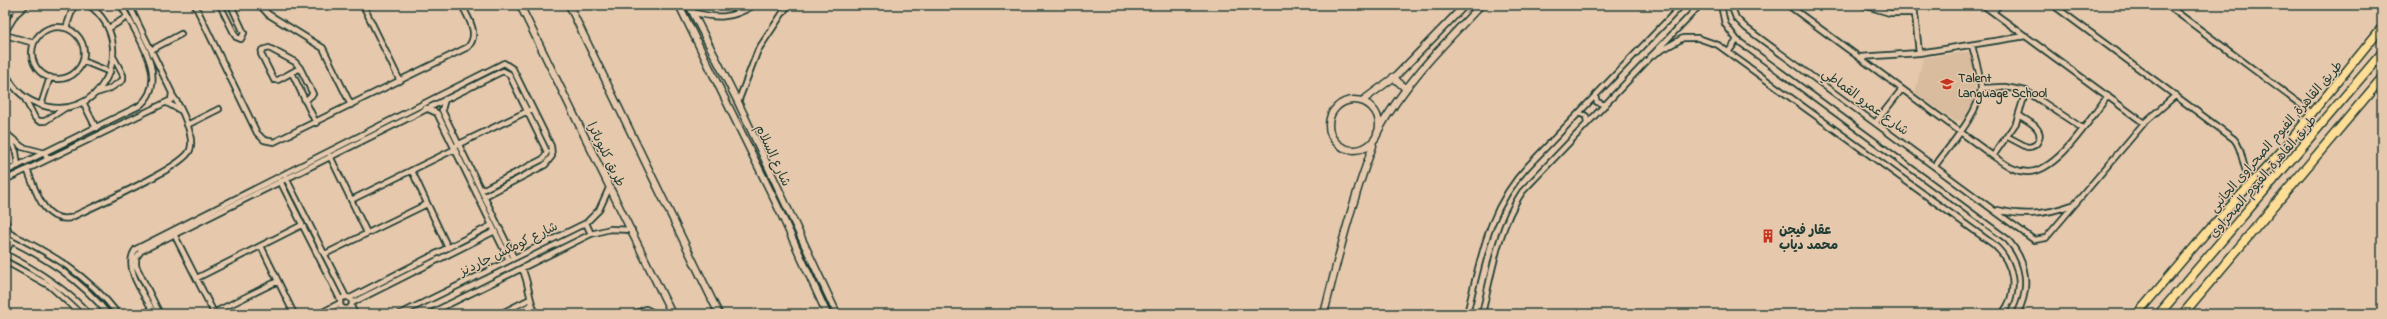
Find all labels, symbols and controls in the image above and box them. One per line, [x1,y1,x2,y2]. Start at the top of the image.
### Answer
street label: طريق القاهرة, الفيوم الصحراوى الجانبى [2205,57,2345,215]
street label: شارع عمرو القماطي [1817,64,1912,141]
place label: Talent Language School [1958,69,2047,105]
school or university icon: Talent Language School [1939,76,1955,92]
street label: طريق القاهرة, الفيوم الصحراوى [2205,112,2319,240]
street label: طريق كليوباترا [582,119,630,190]
street label: شارع السلام [750,122,795,190]
street label: شارع كومكس جاردنز [455,217,561,282]
place label: عقار فيجن محمد دياب [1779,221,1838,255]
building icon: عقار فيجن محمد دياب [1760,228,1776,244]

